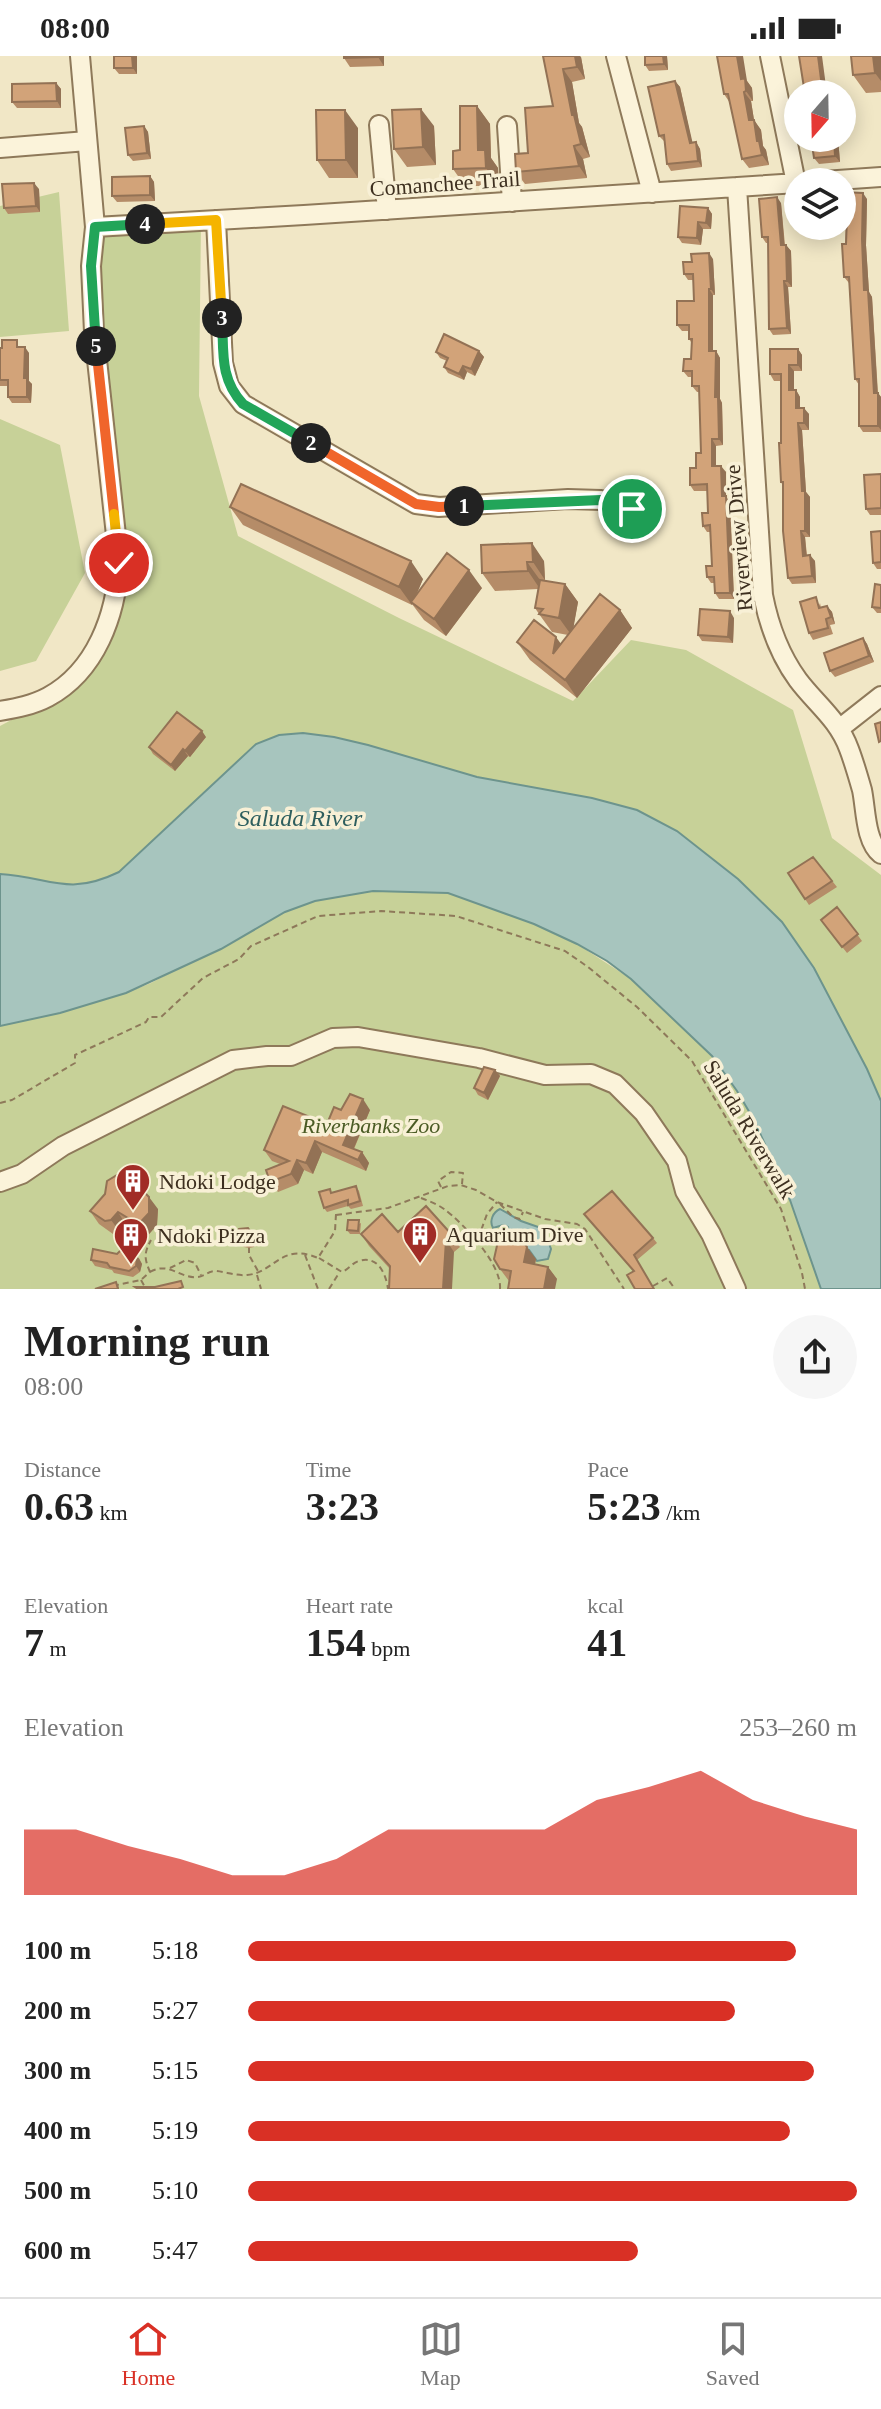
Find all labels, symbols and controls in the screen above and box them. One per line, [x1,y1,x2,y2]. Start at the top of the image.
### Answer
text: 08:00 [40,11,110,44]
north arrow [784,80,856,152]
map controls [784,80,856,240]
street label: Comanchee Trail [369,166,521,201]
button: layers [784,168,856,240]
pin: 4 [125,204,165,244]
text: 4 [140,211,151,236]
pin: 3 [202,298,242,338]
text: 3 [217,305,228,330]
pin: 5 [76,326,116,366]
text: 5 [91,333,102,358]
pin: 2 [291,423,331,463]
text: 2 [306,430,317,455]
street label: Riverview Drive [720,464,757,612]
pin [598,475,666,543]
pin: 1 [444,486,484,526]
icon: arrive [610,487,654,531]
text: 1 [459,493,470,518]
pin [85,529,153,597]
icon: check [97,541,141,585]
water label: Saluda River [238,805,363,831]
street label: Saluda Riverwalk [698,1056,801,1203]
park label: Riverbanks Zoo [301,1113,440,1138]
building icon: Ndoki Lodge [114,1162,152,1212]
place label: Ndoki Lodge [159,1169,276,1194]
building icon: Aquarium Dive [401,1215,439,1265]
building icon: Ndoki Pizza [112,1216,150,1266]
place label: Aquarium Dive [446,1222,583,1247]
place label: Ndoki Pizza [157,1223,265,1248]
button: share [773,1315,857,1399]
text: Morning run [24,1317,270,1366]
text: 08:00 [24,1372,83,1401]
text: Distance [24,1457,101,1482]
text: Time [306,1457,351,1482]
text: Pace [587,1457,629,1482]
text: 0.63 [24,1484,94,1529]
text: 3:23 [306,1484,379,1529]
text: 5:23 [587,1484,661,1529]
text: km [94,1500,128,1525]
text: /km [661,1500,700,1525]
text: Elevation [24,1593,108,1618]
text: Heart rate [306,1593,393,1618]
text: kcal [587,1593,624,1618]
text: 7 [24,1620,44,1665]
text: 154 [306,1620,366,1665]
text: 41 [587,1620,627,1665]
text: m [44,1636,67,1661]
text: bpm [366,1636,410,1661]
text: Elevation [24,1713,124,1742]
text: 253–260 m [739,1713,857,1742]
text: 100 m [24,1936,91,1965]
text: 5:18 [152,1936,198,1965]
text: 200 m [24,1996,91,2025]
text: 5:27 [152,1996,198,2025]
text: 300 m [24,2056,91,2085]
text: 5:15 [152,2056,198,2085]
text: 400 m [24,2116,91,2145]
text: 5:19 [152,2116,198,2145]
text: 500 m [24,2176,91,2205]
text: 5:10 [152,2176,198,2205]
text: 600 m [24,2236,91,2265]
text: 5:47 [152,2236,198,2265]
tab: Home [122,2317,175,2391]
tab: Map [419,2317,463,2391]
tab: Saved [706,2317,759,2391]

